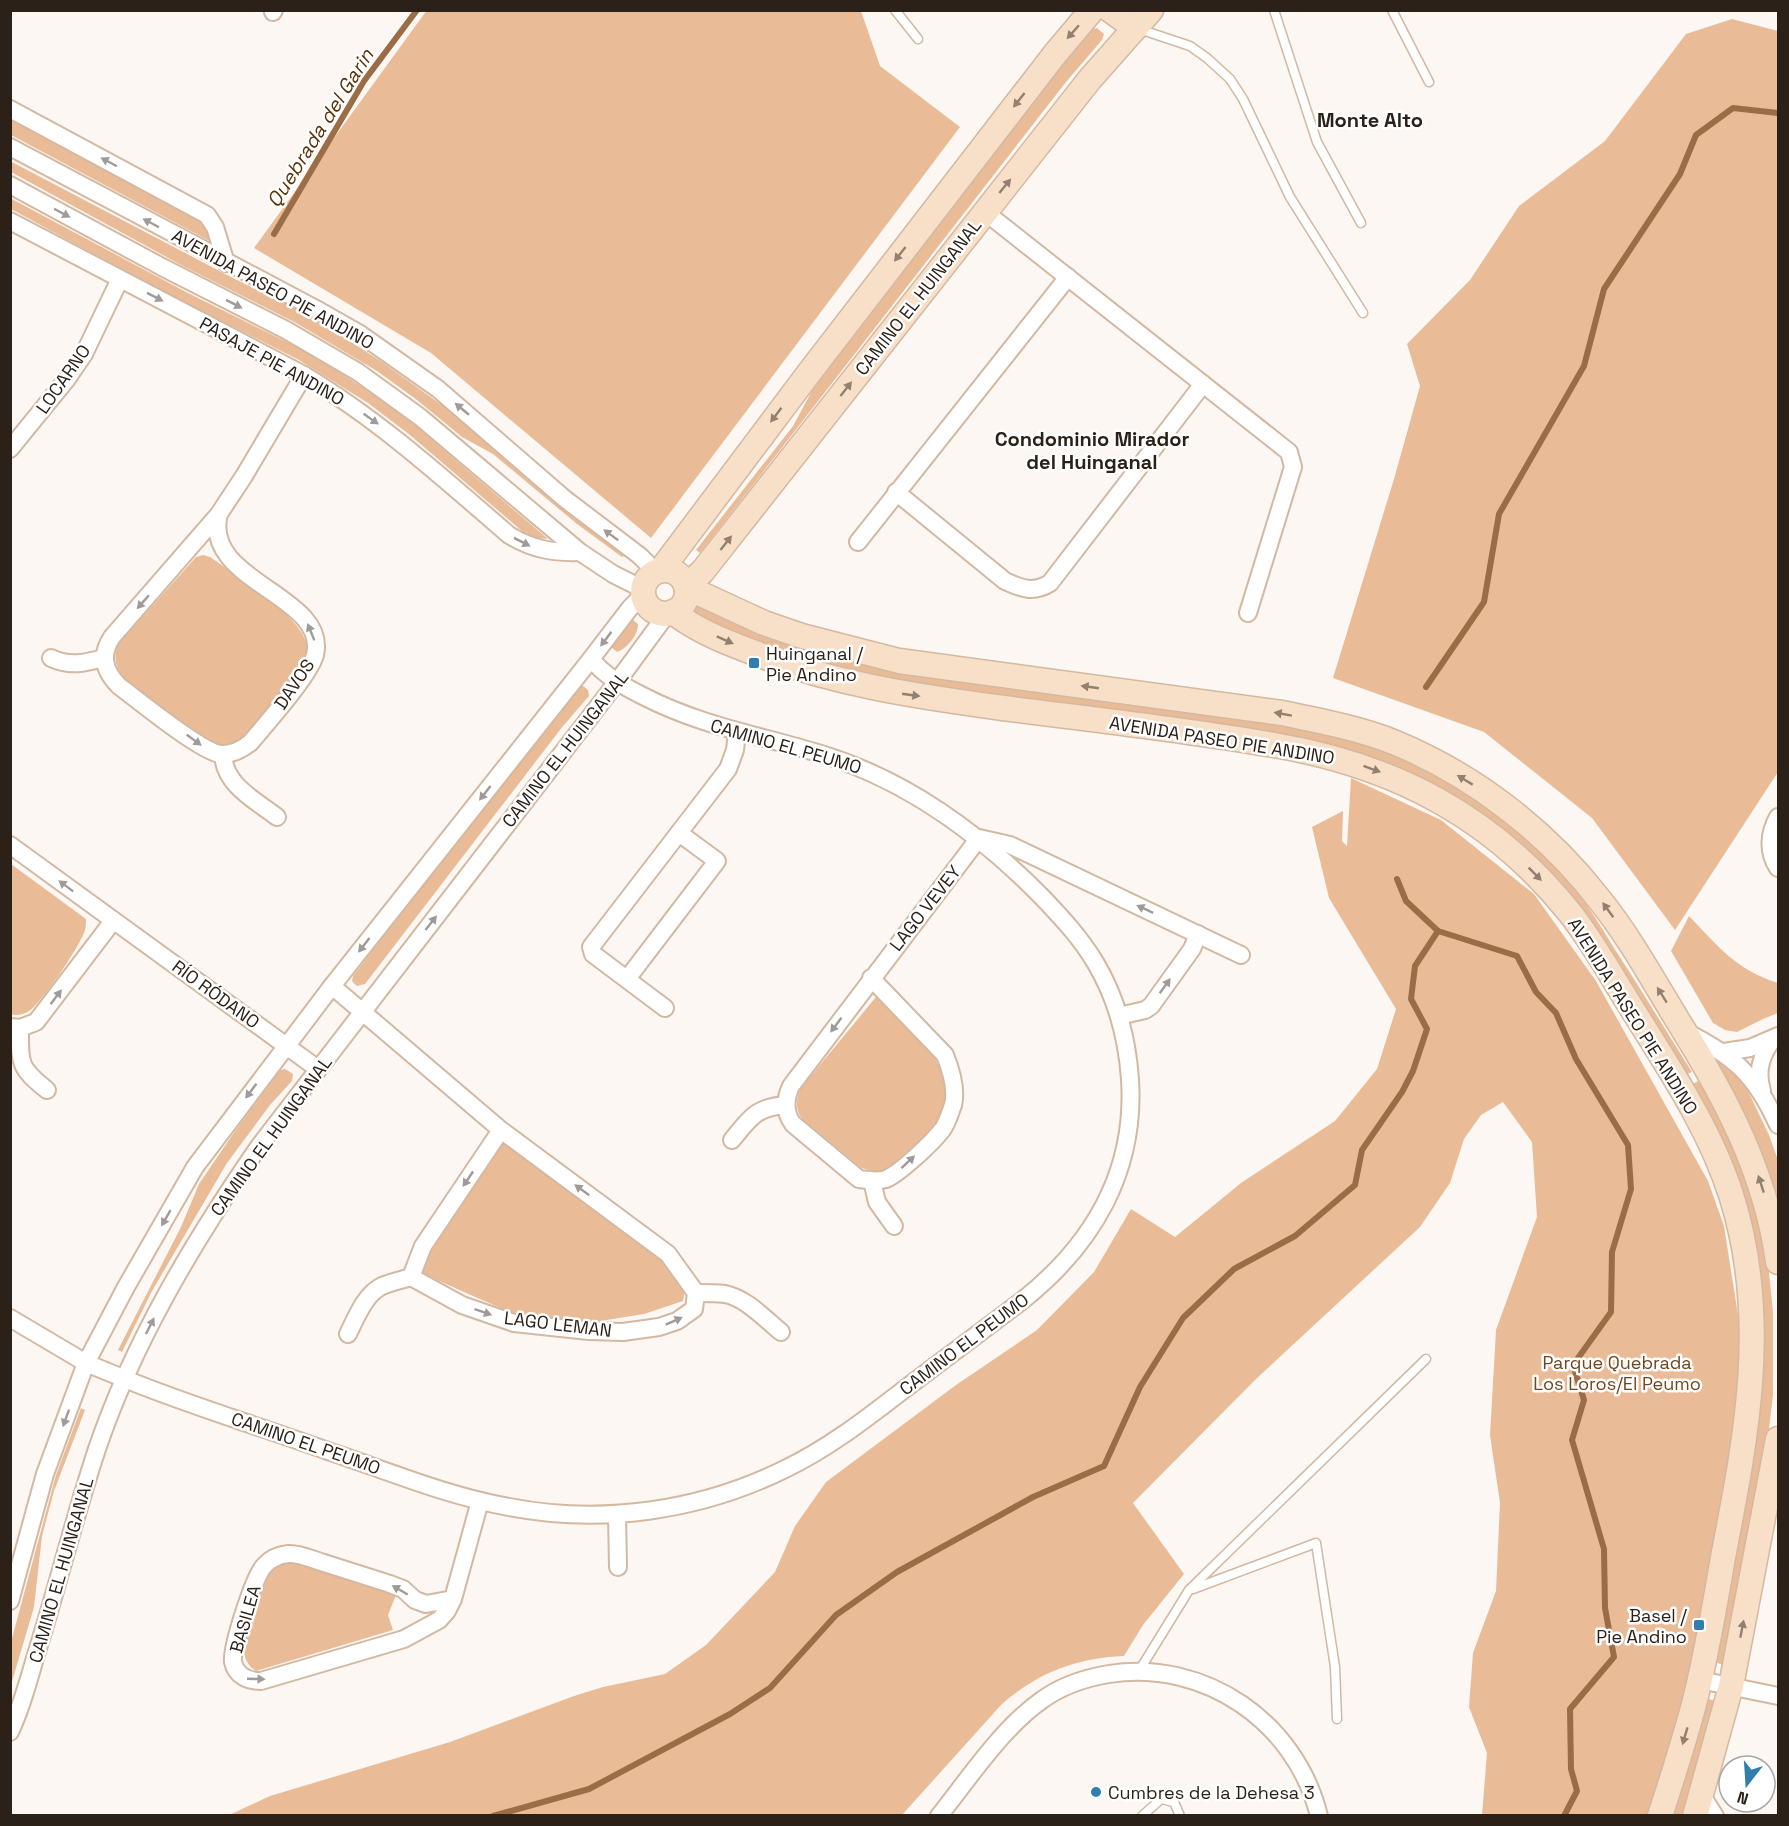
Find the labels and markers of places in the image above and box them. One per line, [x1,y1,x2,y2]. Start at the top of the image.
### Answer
place label: Huinganal / Pie Andino [766,642,864,686]
marker: Huinganal / Pie Andino [747,656,761,670]
place label: Basel / Pie Andino [1596,1604,1687,1648]
marker: Basel / Pie Andino [1692,1618,1706,1632]
place label: Cumbres de la Dehesa 3 [1108,1781,1315,1804]
marker: Cumbres de la Dehesa 3 [1089,1785,1103,1799]

